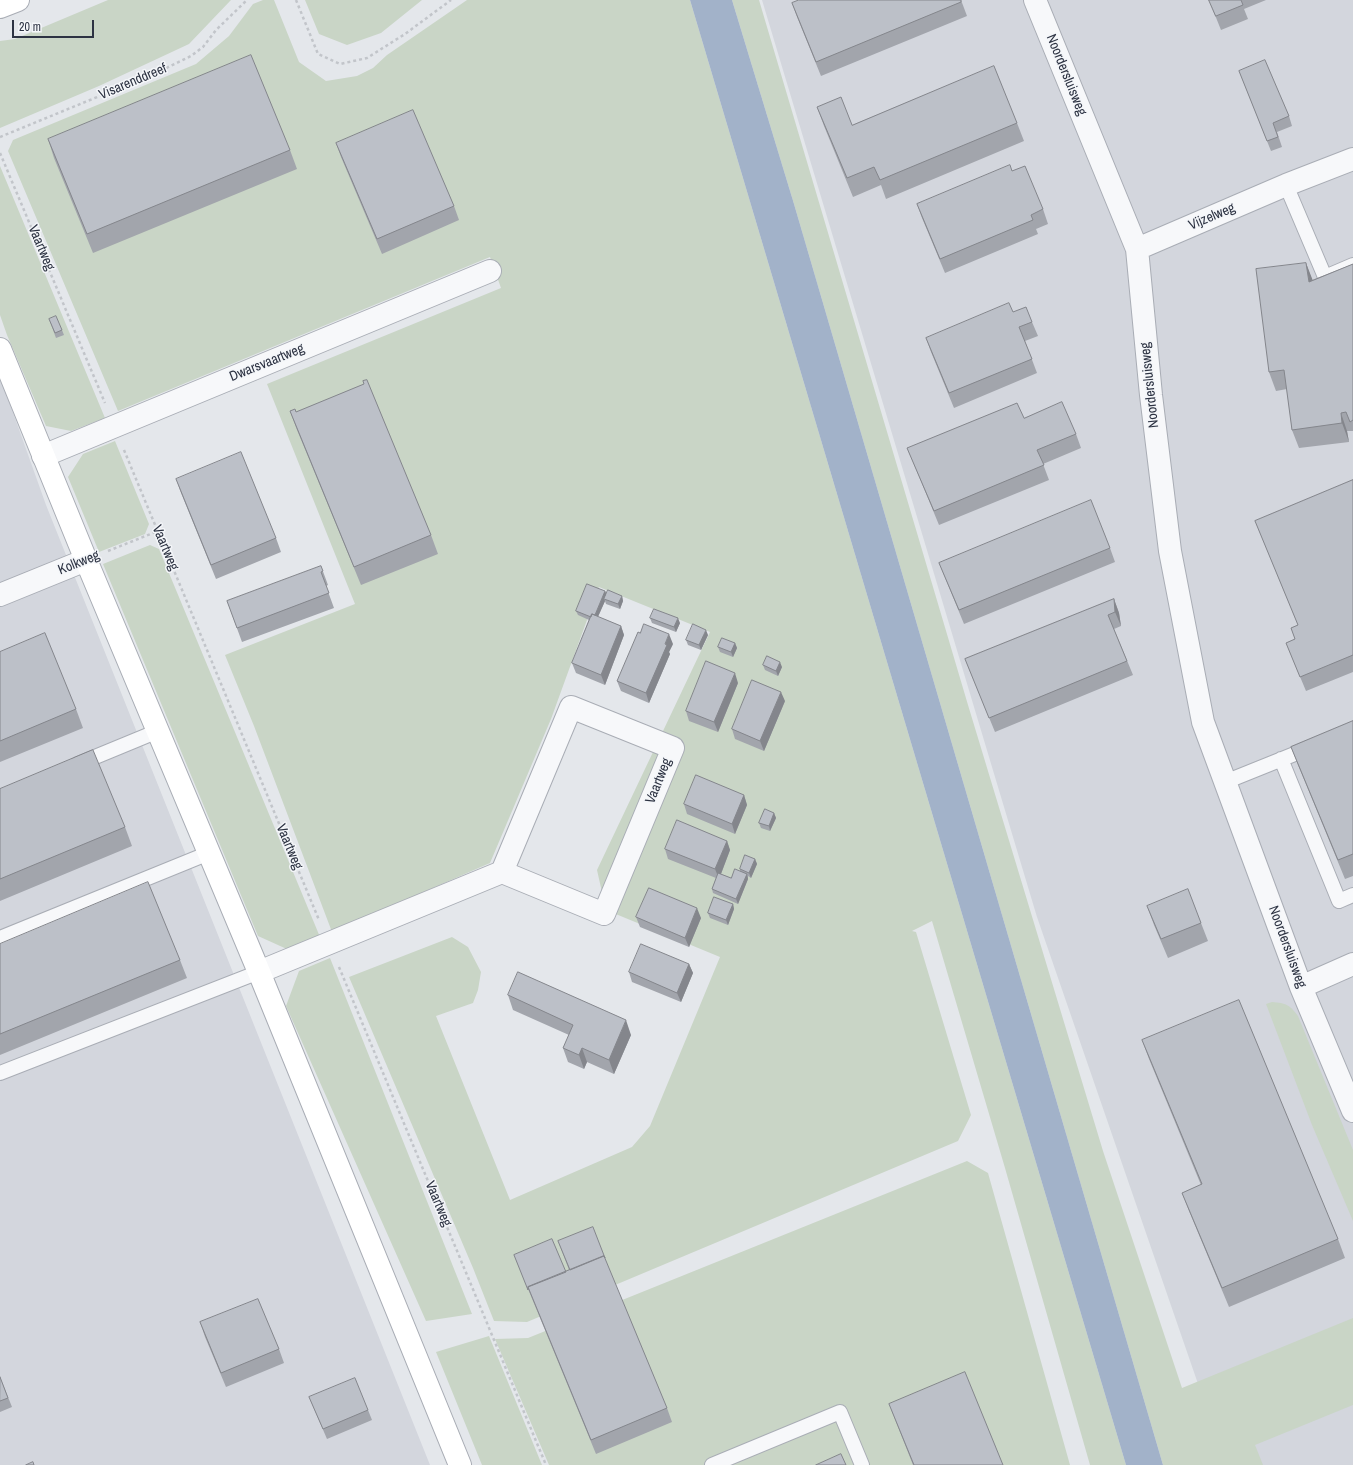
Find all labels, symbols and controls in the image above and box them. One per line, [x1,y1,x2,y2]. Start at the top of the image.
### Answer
scale bar [14,12,96,38]
text: 20 m [19,19,41,35]
street label: Noordersluisweg [1042,32,1090,118]
street label: Visarenddreef [97,60,169,104]
street label: Vijzelweg [1186,200,1238,234]
street label: Vaartweg [24,223,58,273]
street label: Dwarsvaartweg [227,340,307,386]
street label: Noordersluisweg [1137,341,1163,429]
street label: Vaartweg [148,523,182,573]
street label: Kolkweg [56,547,102,579]
street label: Vaartweg [642,756,676,806]
street label: Vaartweg [272,822,306,872]
street label: Noordersluisweg [1264,904,1310,990]
street label: Vaartweg [421,1179,455,1229]

